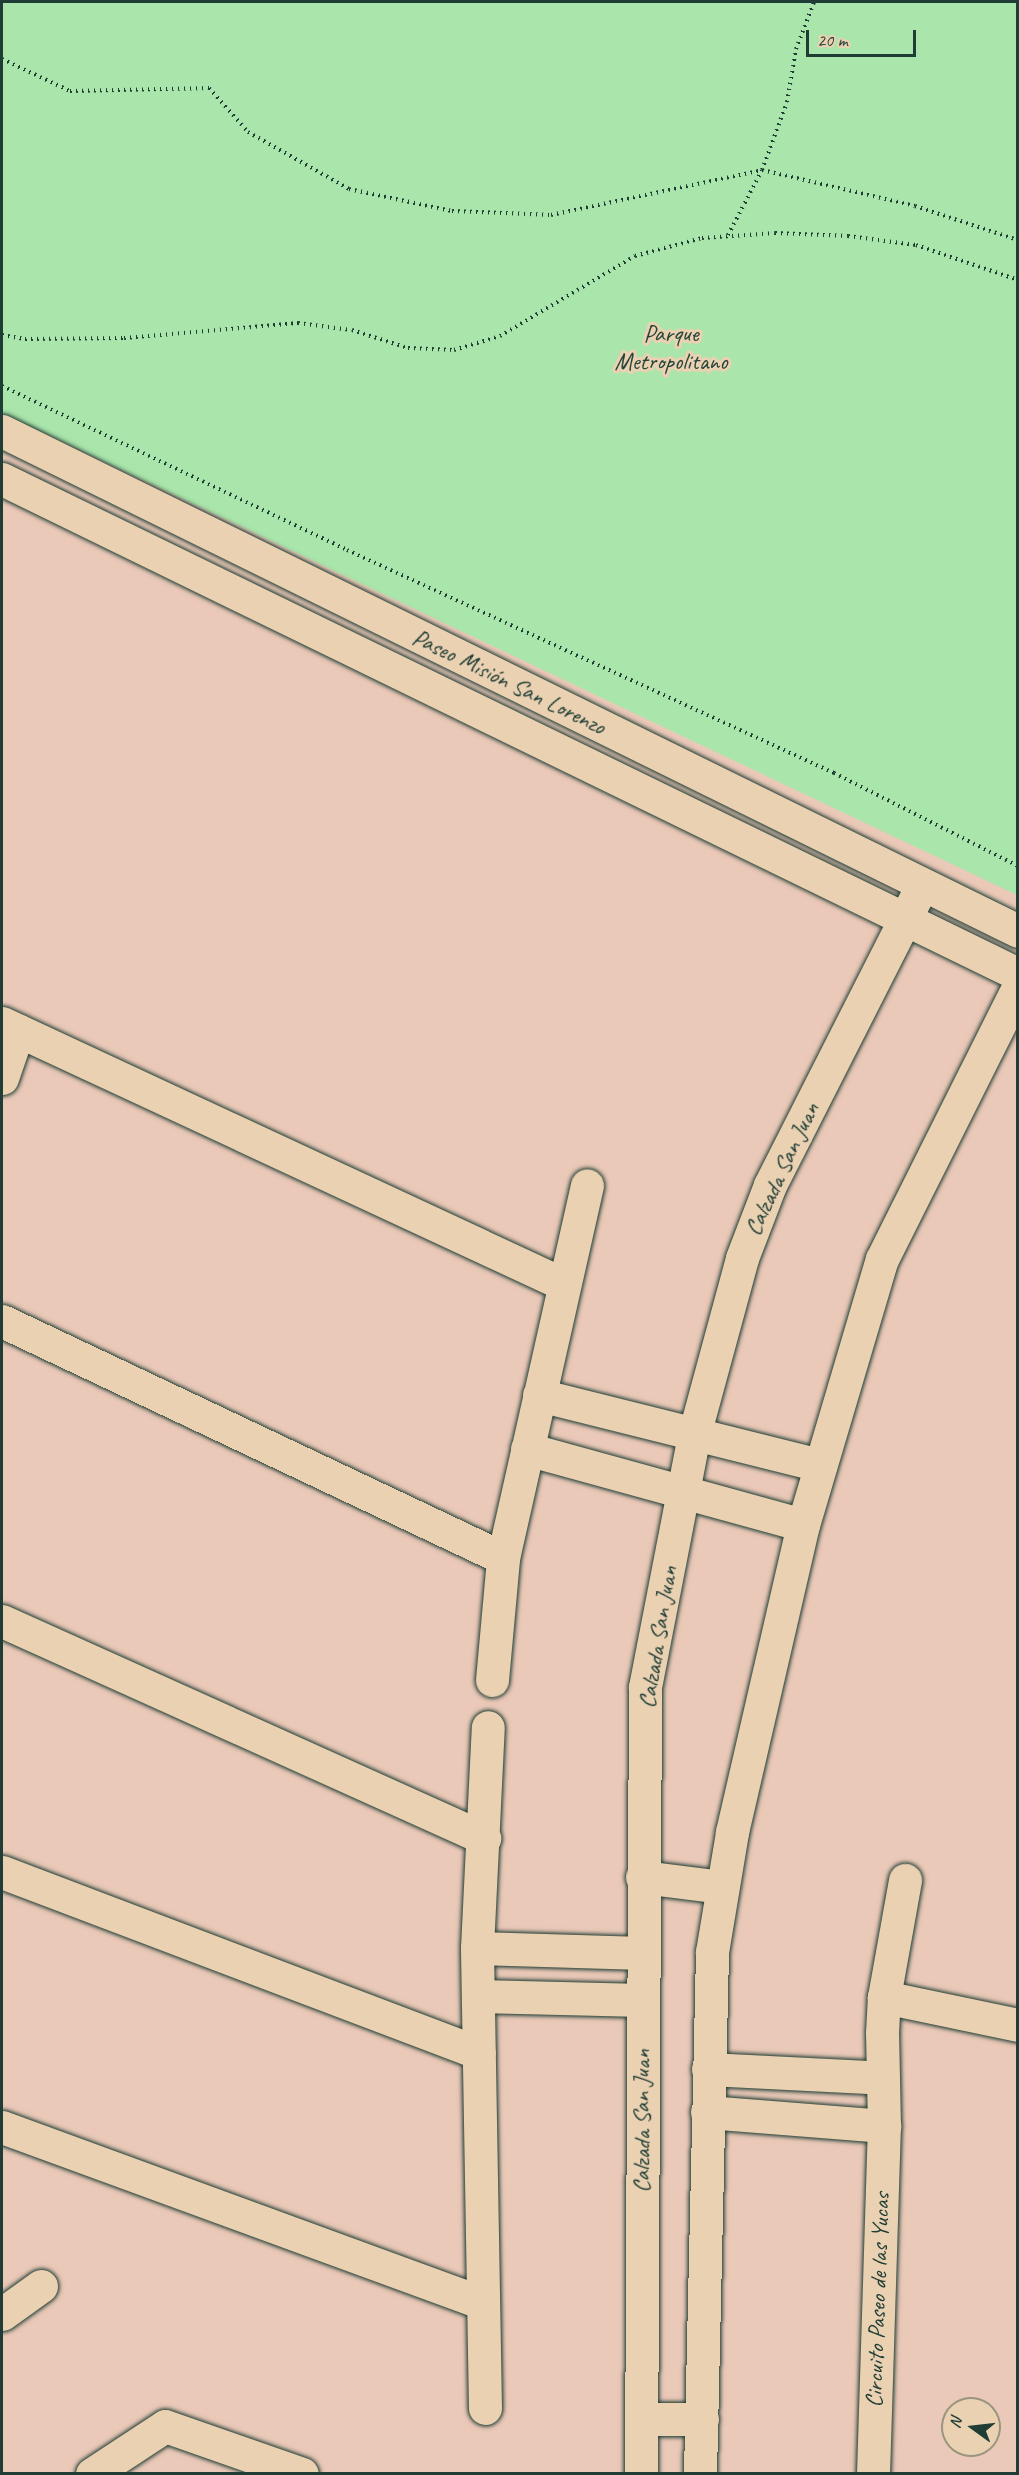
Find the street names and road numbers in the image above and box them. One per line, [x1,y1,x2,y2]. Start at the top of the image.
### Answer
street label: Paseo Misión San Lorenzo [408,623,610,741]
street label: Calzada San Juan [739,1098,825,1240]
street label: Calzada San Juan [633,1564,683,1710]
street label: Calzada San Juan [628,2050,656,2192]
street label: Circuito Paseo de las Yucas [860,2191,896,2409]

